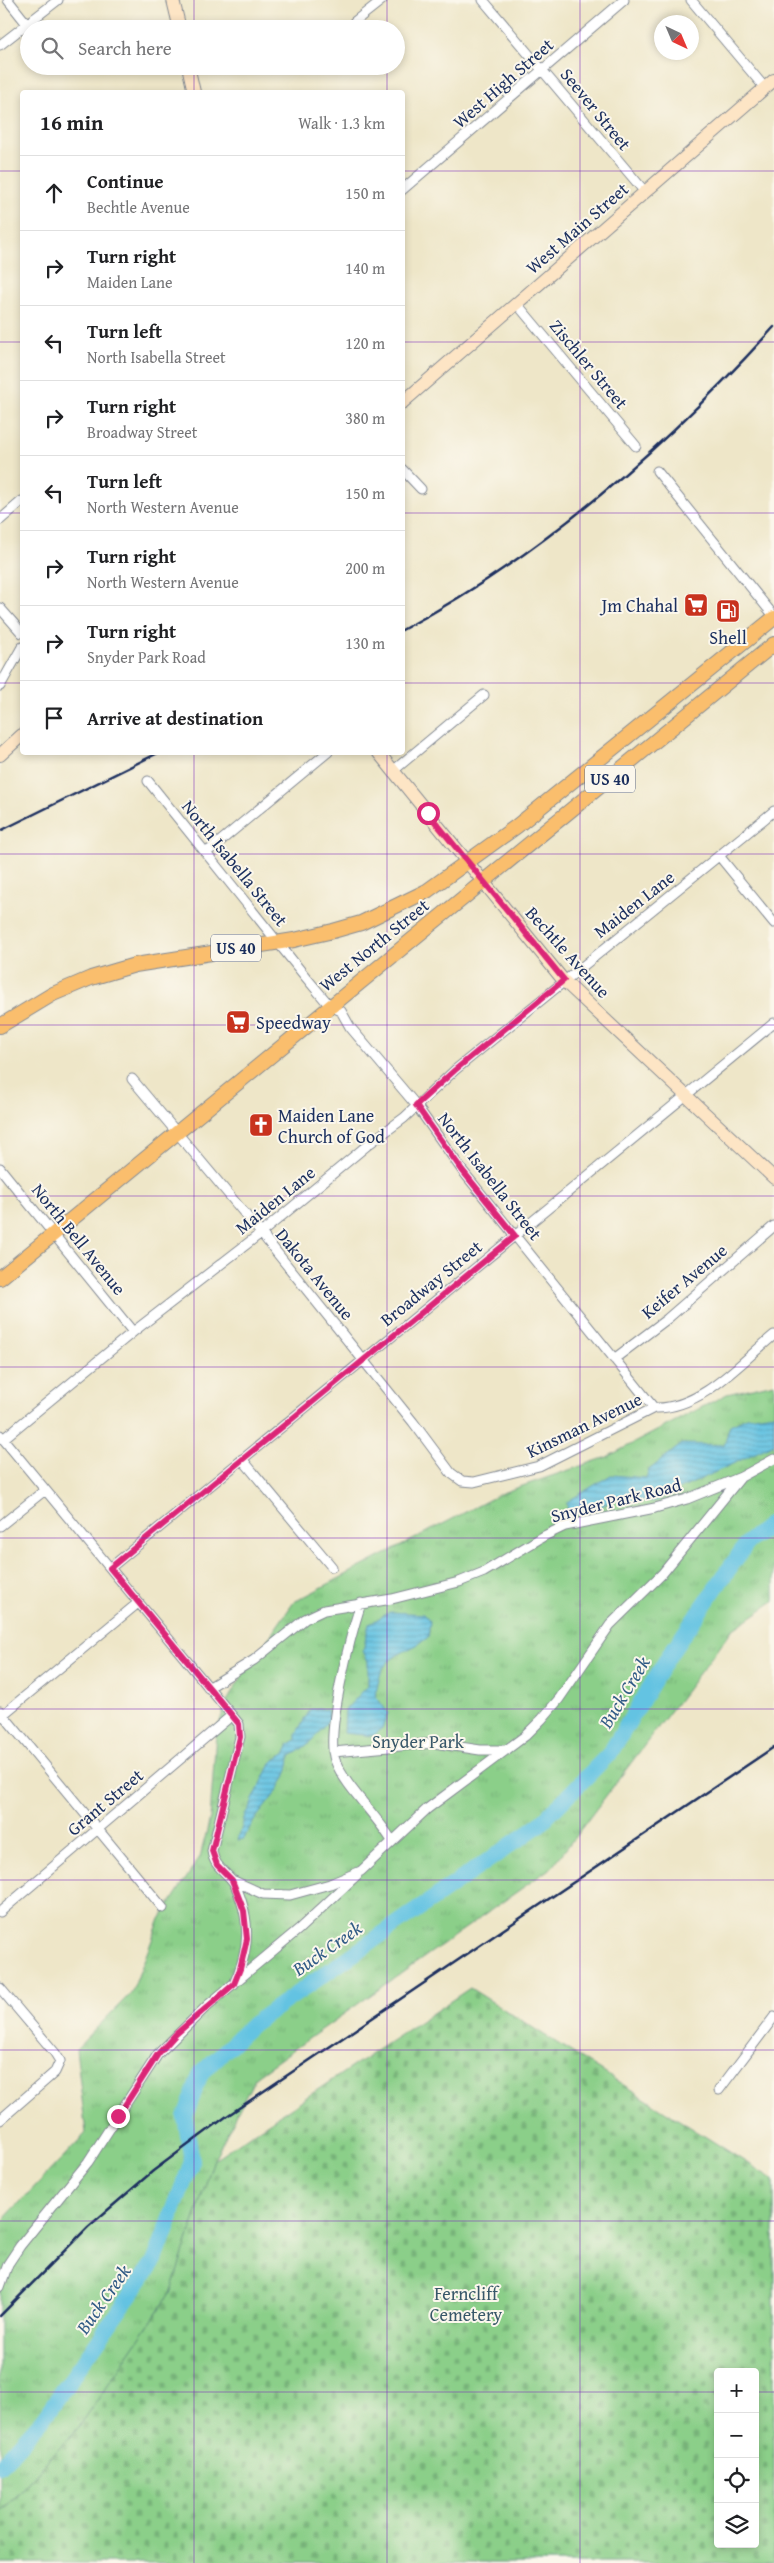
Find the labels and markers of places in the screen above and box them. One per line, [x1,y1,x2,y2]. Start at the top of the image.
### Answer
place label: Jm Chahal [600,592,678,619]
supermarket icon: Jm Chahal [683,592,709,618]
fuel station icon: Shell [715,598,741,624]
place label: Shell [709,624,747,651]
supermarket icon: Speedway [225,1009,251,1035]
place label: Speedway [256,1009,331,1036]
place label: Maiden Lane Church of God [278,1102,385,1150]
church icon: Maiden Lane Church of God [248,1112,274,1138]

